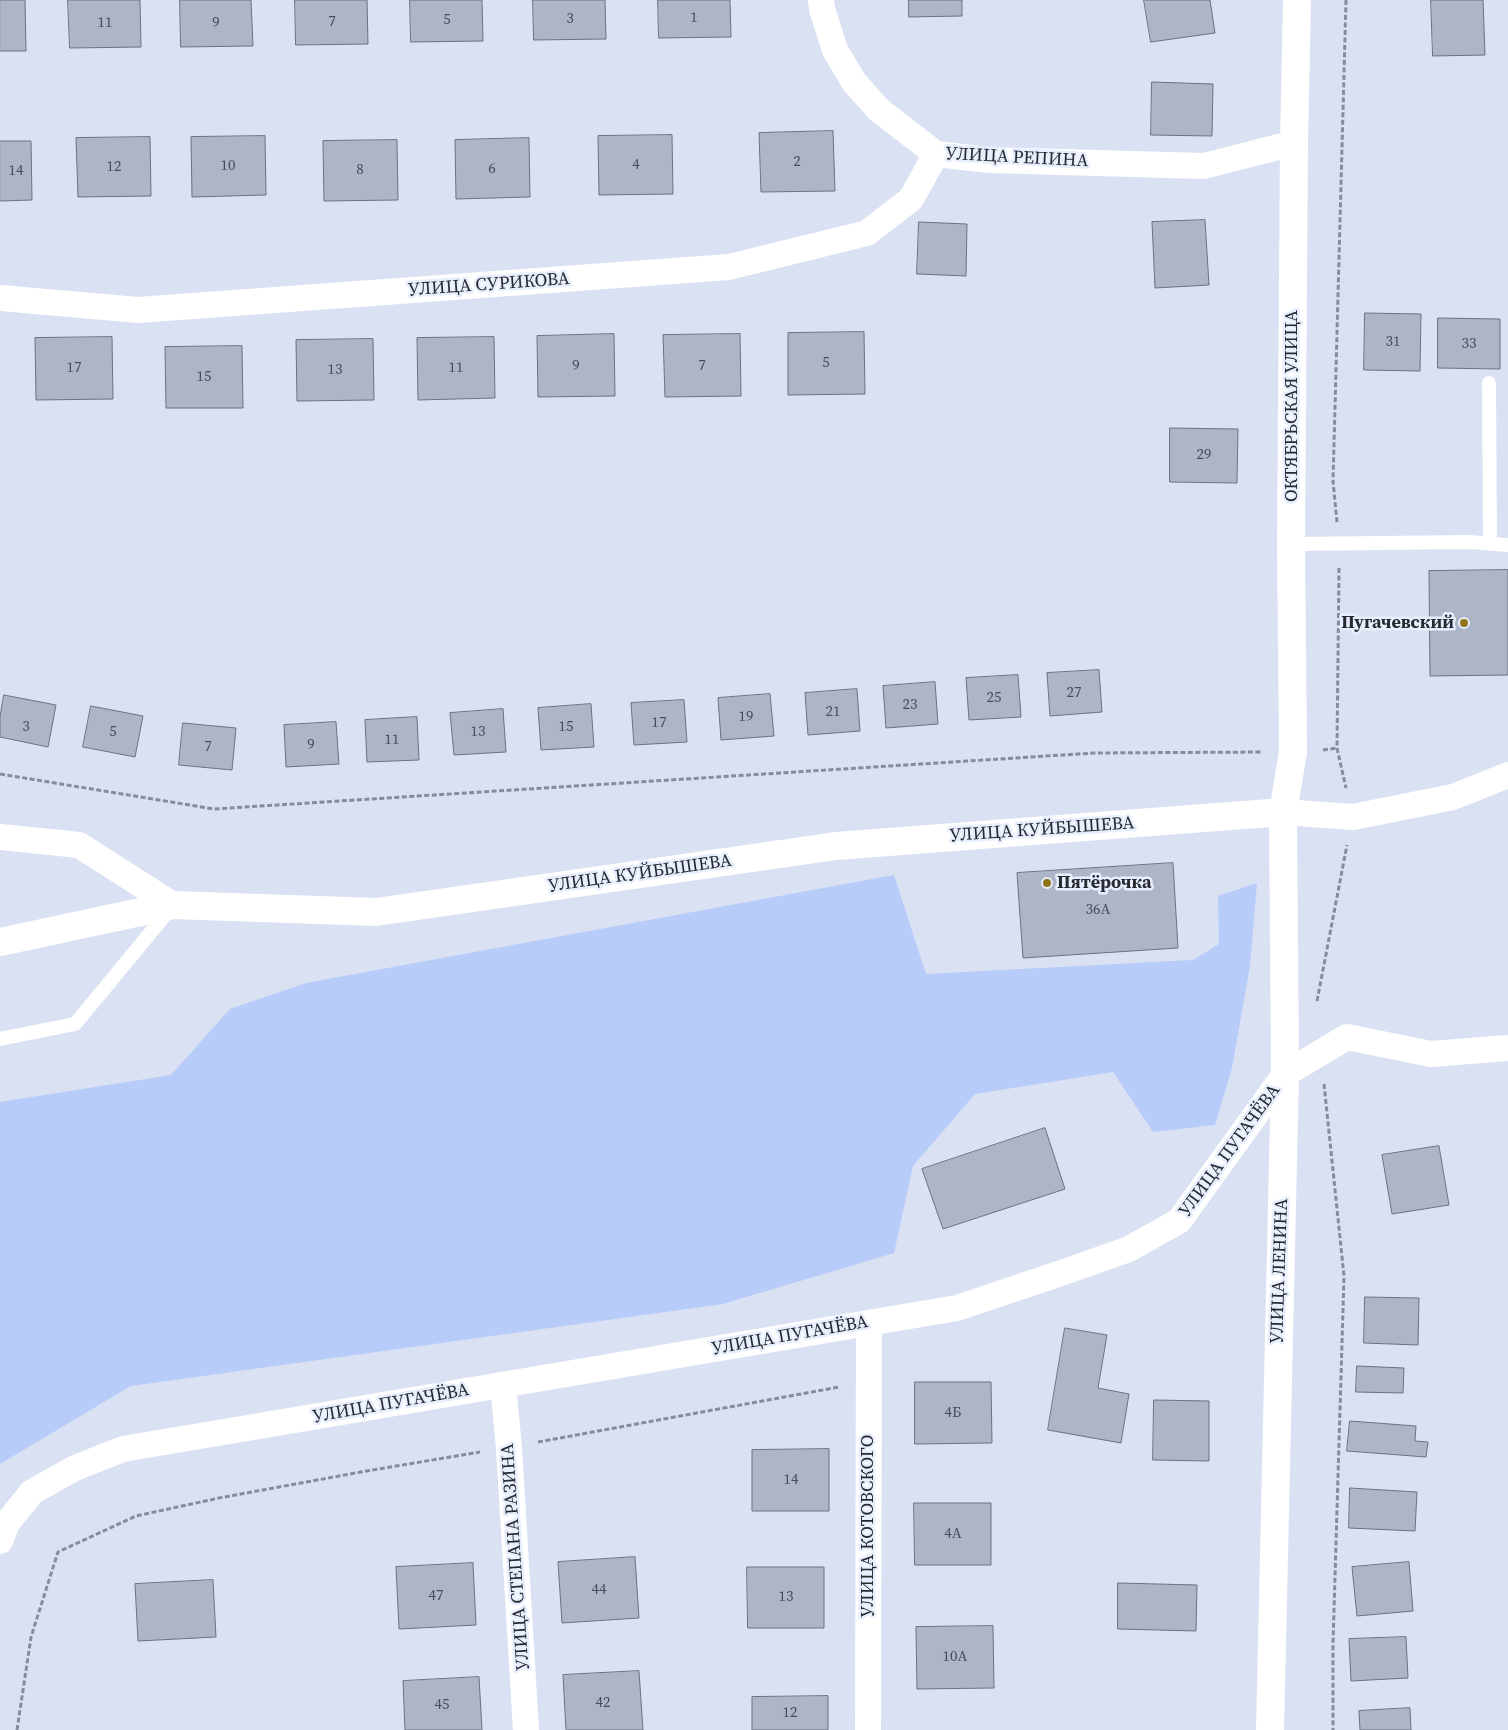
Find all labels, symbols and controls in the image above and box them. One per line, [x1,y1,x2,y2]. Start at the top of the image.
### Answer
house number: 1 [690,9,698,27]
house number: 3 [566,10,574,28]
house number: 5 [443,11,451,29]
house number: 7 [328,13,336,31]
house number: 11 [98,14,112,32]
house number: 9 [212,14,220,32]
street label: УЛИЦА РЕПИНА [945,143,1089,173]
house number: 2 [793,153,801,171]
house number: 4 [632,156,640,174]
house number: 10 [221,157,235,175]
house number: 12 [107,158,121,176]
house number: 6 [488,160,496,178]
house number: 8 [356,161,364,179]
house number: 14 [9,162,23,180]
street label: УЛИЦА СУРИКОВА [408,269,570,301]
street label: ОКТЯБРЬСКАЯ УЛИЦА [1281,310,1303,502]
house number: 31 [1386,333,1400,351]
house number: 33 [1462,335,1476,353]
house number: 5 [822,354,830,372]
house number: 9 [572,357,580,375]
house number: 7 [698,357,706,375]
house number: 17 [67,359,81,377]
house number: 11 [449,359,463,377]
house number: 13 [328,361,342,379]
house number: 15 [197,368,211,386]
house number: 29 [1197,446,1211,464]
place label: Пугачевский [1341,612,1454,634]
marker: Пугачевский [1458,617,1470,629]
house number: 27 [1067,684,1081,702]
house number: 25 [987,689,1001,707]
house number: 23 [903,696,917,714]
house number: 21 [826,703,840,721]
house number: 19 [739,708,753,726]
house number: 17 [652,714,666,732]
house number: 3 [22,718,30,736]
house number: 15 [559,718,573,736]
house number: 5 [109,723,117,741]
house number: 13 [471,723,485,741]
house number: 11 [385,731,399,749]
house number: 9 [307,736,315,754]
house number: 7 [204,738,212,756]
street label: УЛИЦА КУЙБЫШЕВА [949,813,1135,847]
street label: УЛИЦА КУЙБЫШЕВА [547,850,733,898]
place label: Пятёрочка [1057,872,1152,894]
marker: Пятёрочка [1041,877,1053,889]
house number: 36А [1086,901,1110,919]
street label: УЛИЦА ПУГАЧЁВА [1175,1081,1285,1221]
street label: УЛИЦА ЛЕНИНА [1267,1198,1293,1344]
street label: УЛИЦА ПУГАЧЁВА [710,1312,870,1360]
street label: УЛИЦА ПУГАЧЁВА [311,1380,471,1428]
house number: 4Б [945,1404,961,1422]
street label: УЛИЦА КОТОВСКОГО [857,1435,879,1617]
street label: УЛИЦА СТЕПАНА РАЗИНА [497,1443,535,1671]
house number: 14 [784,1471,798,1489]
house number: 4А [944,1525,962,1543]
house number: 44 [592,1581,606,1599]
house number: 47 [429,1587,443,1605]
house number: 13 [779,1588,793,1606]
house number: 10А [943,1648,967,1666]
house number: 42 [596,1694,610,1712]
house number: 45 [435,1696,449,1714]
house number: 12 [783,1704,797,1722]

